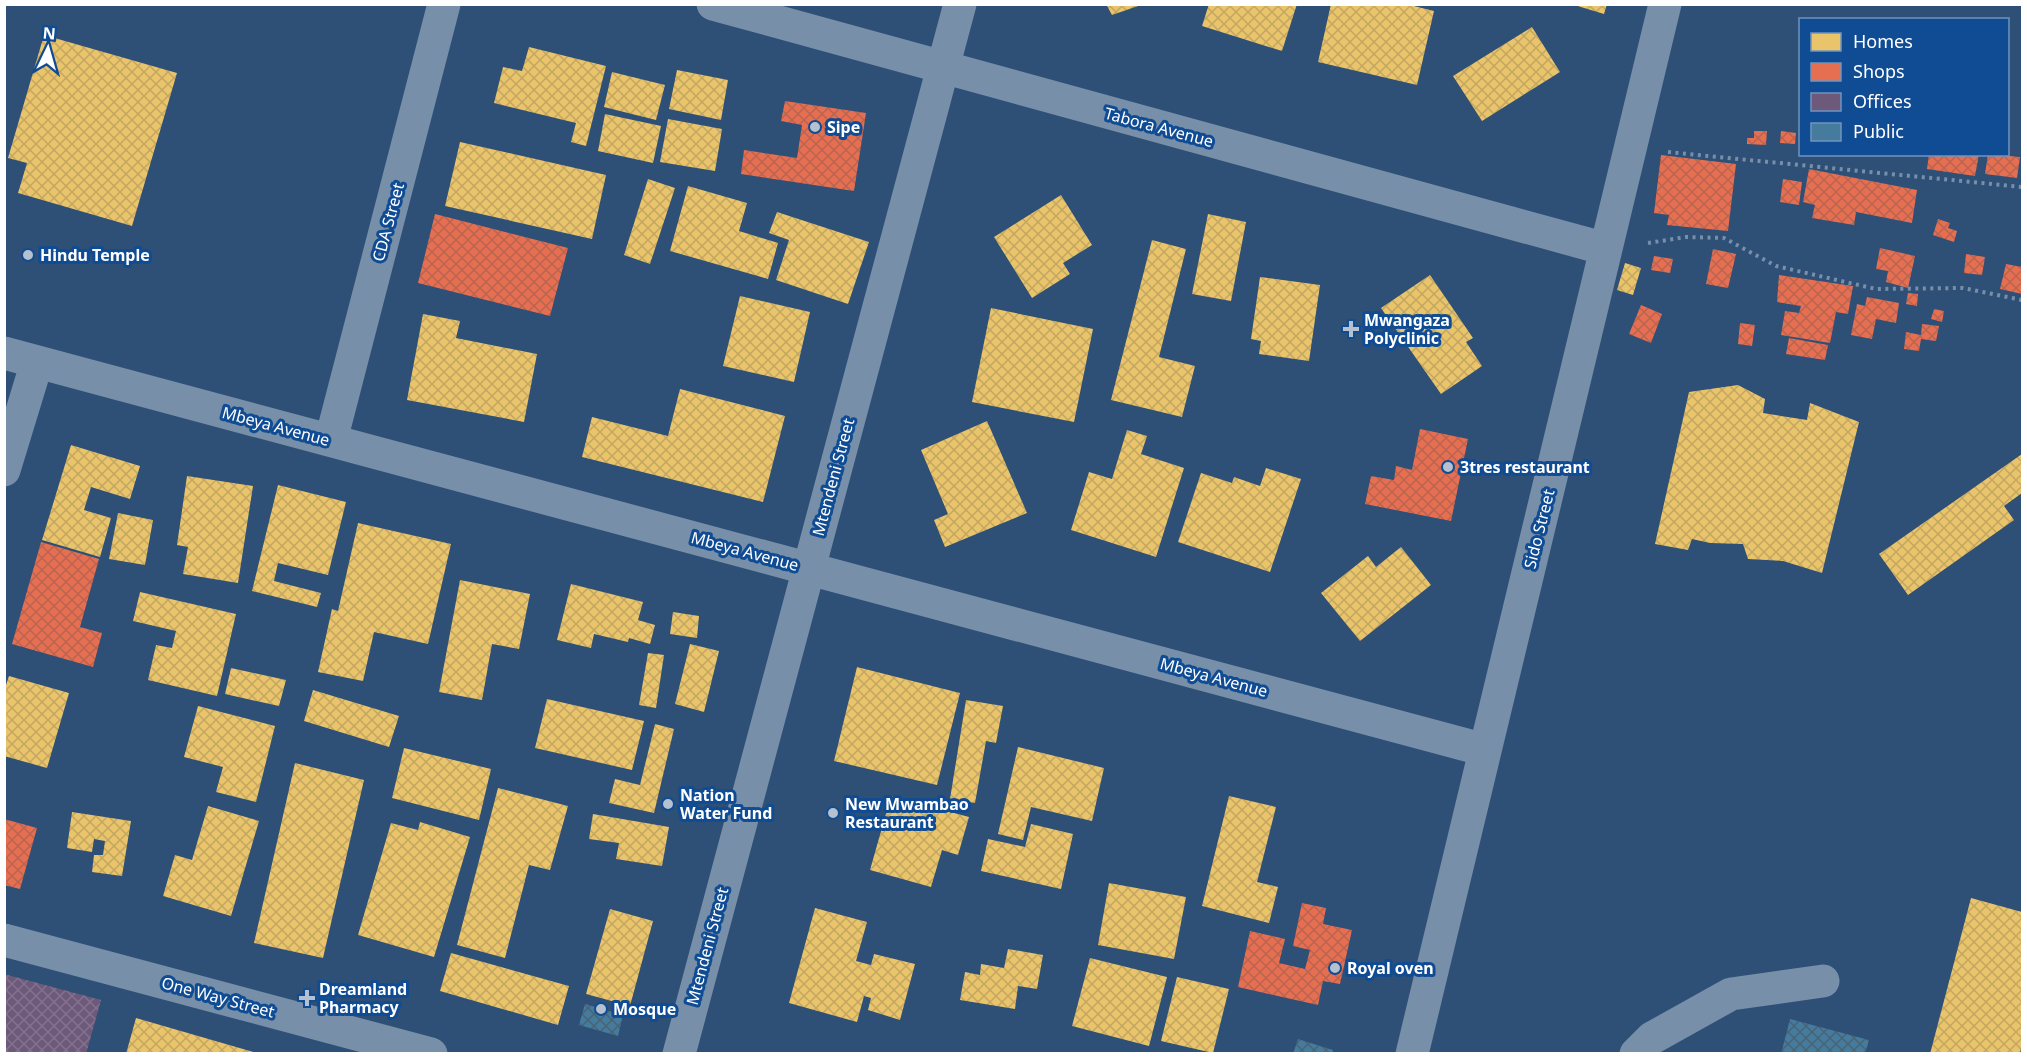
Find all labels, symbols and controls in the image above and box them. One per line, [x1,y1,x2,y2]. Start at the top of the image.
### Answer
north arrow [18,18,78,78]
legend [1799,18,2009,156]
text: N [42,22,57,45]
text: Homes [1853,29,1913,53]
text: Shops [1853,59,1905,83]
text: Offices [1853,89,1912,113]
street label: Tabora Avenue [1102,102,1216,152]
place label: Sipe [827,116,860,138]
text: Public [1853,119,1904,143]
marker: Sipe [808,120,822,134]
street label: CDA Street [367,180,409,264]
place label: Hindu Temple [40,244,150,266]
marker: Hindu Temple [21,248,35,262]
place label: Mwangaza Polyclinic [1364,309,1450,349]
marker: Mwangaza Polyclinic [1342,320,1360,338]
street label: Mbeya Avenue [220,401,332,451]
street label: Mtendeni Street [807,416,859,538]
place label: 3tres restaurant [1460,456,1590,478]
marker: 3tres restaurant [1441,460,1455,474]
street label: Sido Street [1518,487,1560,571]
street label: Mbeya Avenue [689,526,801,576]
street label: Mbeya Avenue [1158,652,1270,702]
place label: Nation Water Fund [680,784,772,824]
place label: New Mwambao Restaurant [845,793,969,833]
marker: Nation Water Fund [661,797,675,811]
marker: New Mwambao Restaurant [826,806,840,820]
street label: Mtendeni Street [681,885,733,1007]
place label: Royal oven [1347,957,1434,979]
marker: Royal oven [1328,961,1342,975]
street label: One Way Street [159,971,277,1023]
place label: Dreamland Pharmacy [319,978,407,1018]
marker: Dreamland Pharmacy [300,991,314,1005]
place label: Mosque [613,998,676,1020]
marker: Mosque [594,1002,608,1016]

